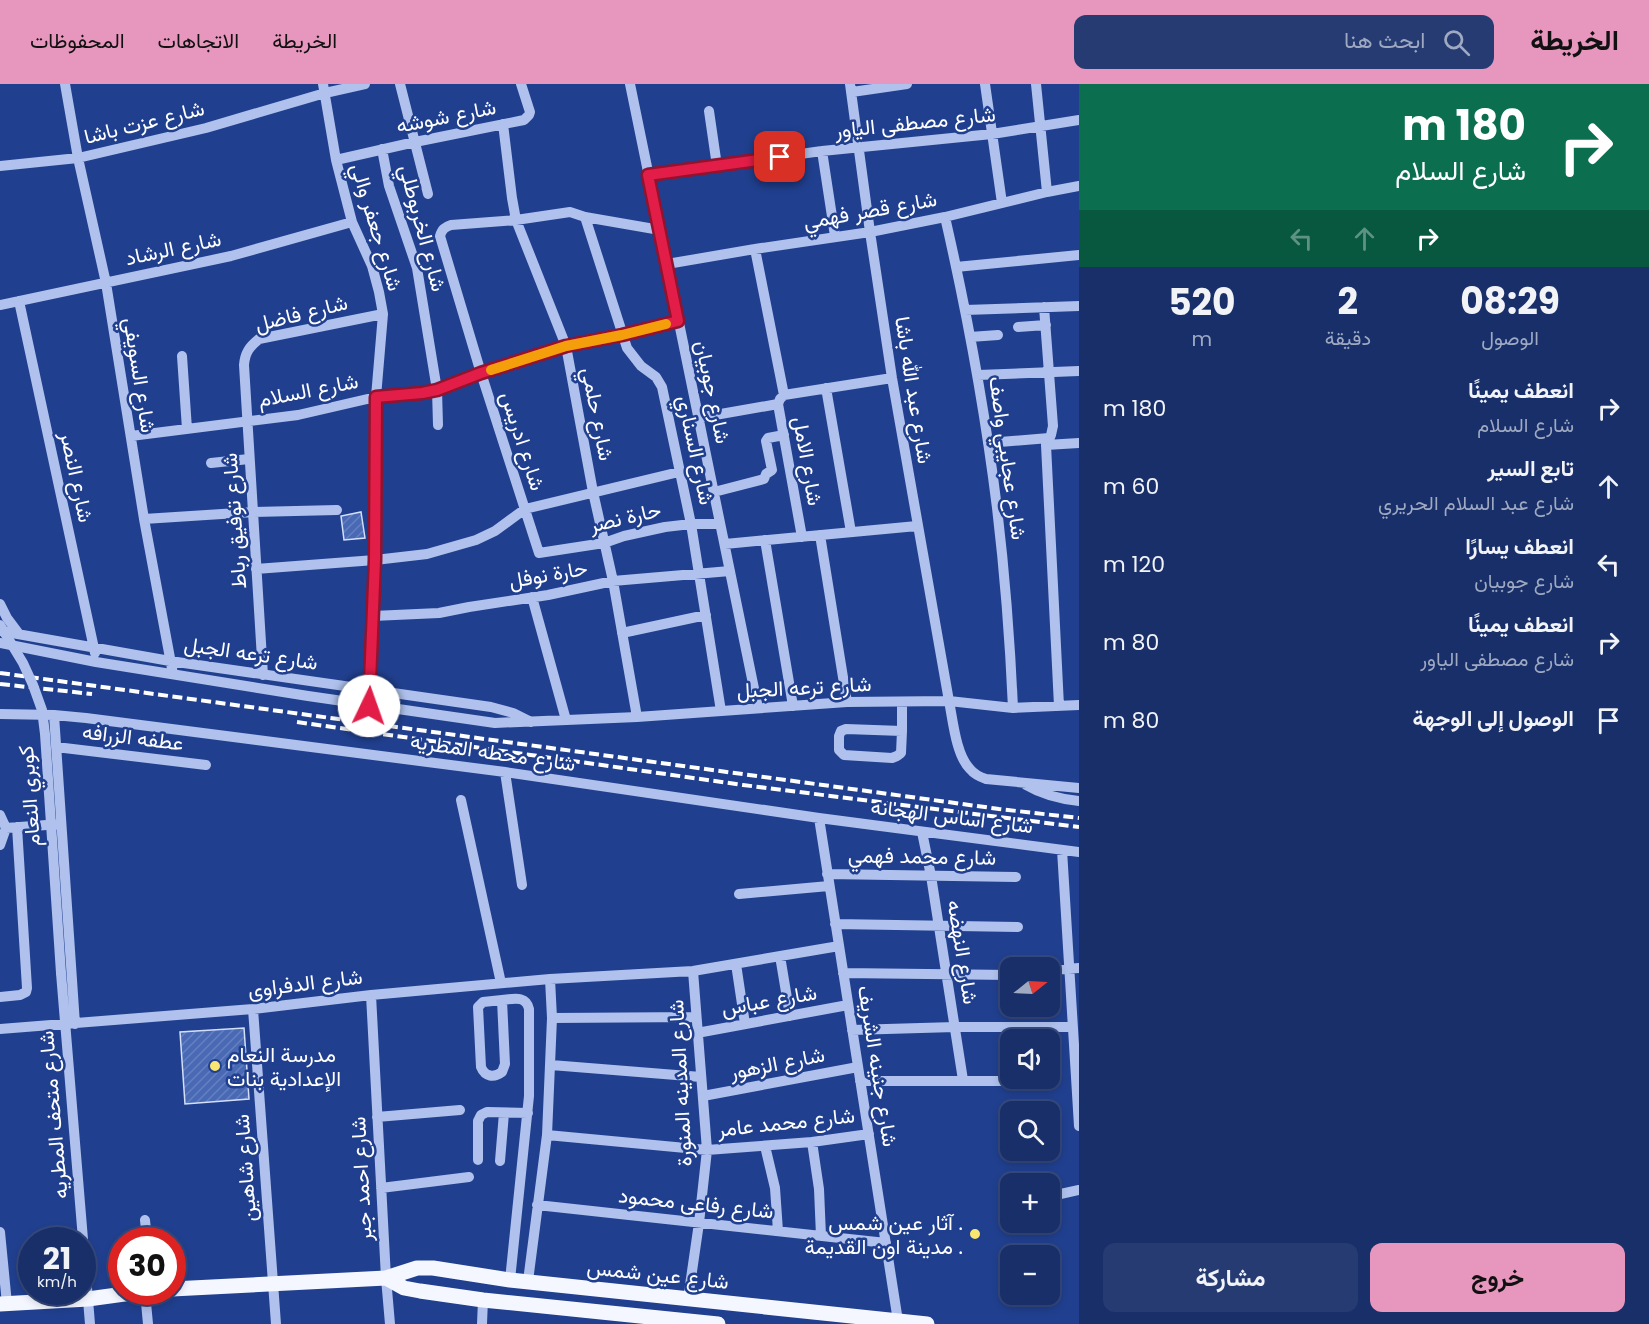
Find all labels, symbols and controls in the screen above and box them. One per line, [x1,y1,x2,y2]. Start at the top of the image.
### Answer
search box [1074,15,1494,69]
text: الخريطة [1530,21,1619,60]
text: ابحث هنا [1344,25,1425,56]
text: المحفوظات [30,26,125,55]
text: الاتجاهات [158,26,239,55]
text: الخريطة [272,26,337,55]
icon: search [1440,26,1473,59]
street label: شارع شوشه [394,92,498,140]
street label: شارع عزت باشا [81,93,207,151]
text: 180 m [1402,96,1526,155]
street label: شارع مصطفى الياور [832,99,997,145]
icon: right [1547,108,1625,186]
pin [754,131,805,182]
icon: arrive [763,140,796,173]
text: شارع السلام [1395,152,1526,189]
street label: شارع جعفر والي [341,160,410,295]
street label: شارع الخربوطلي [389,161,454,295]
street label: شارع قصر فهمي [801,184,940,239]
icon: left [1285,222,1318,255]
icon: ahead [1348,222,1381,255]
icon: right [1411,222,1444,255]
street label: شارع الرشاد [122,224,224,272]
text: 2 [1338,276,1358,327]
text: 08:29 [1460,276,1560,327]
text: 520 [1168,277,1236,328]
street label: شارع فاضل [252,287,350,339]
street label: شارع عبد الله باشا [888,314,940,466]
street label: شارع السويفي [114,315,163,435]
text: دقيقة [1325,324,1371,352]
text: الوصول [1481,324,1539,352]
text: m [1192,325,1212,353]
street label: شارع جوبيان [688,338,738,446]
street label: شارع حلمي [572,365,621,464]
street label: شارع السلام [255,366,361,414]
street label: شارع عجايبي واصف [979,374,1034,542]
text: انعطف يمينًا [1468,375,1574,406]
street label: شارع ادريس [493,388,553,494]
icon: right [1592,392,1625,425]
street label: شارع السناري [667,393,722,508]
text: 180 m [1103,393,1166,424]
text: شارع السلام [1477,411,1574,439]
street label: شارع الامل [786,414,830,508]
street label: شارع النصر [53,428,101,525]
street label: شارع توفيق رباط [215,452,253,590]
text: تابع السير [1487,453,1574,484]
icon: ahead [1592,470,1625,503]
text: 60 m [1103,471,1159,502]
text: شارع عبد السلام الحريري [1378,489,1574,517]
street label: حارة نصر [585,495,664,540]
text: انعطف يسارًا [1465,531,1574,562]
icon: left [1592,548,1625,581]
text: 120 m [1103,549,1165,580]
street label: حارة نوفل [506,553,590,595]
text: شارع جوبيان [1474,567,1574,595]
text: انعطف يمينًا [1468,609,1574,640]
icon: right [1592,626,1625,659]
text: 80 m [1103,627,1159,658]
street label: شارع ترعه الجبل [182,629,320,677]
text: شارع مصطفى الياور [1420,645,1574,673]
street label: شارع ترعه الجبل [736,669,872,705]
position arrow [337,674,401,738]
text: الوصول إلى الوجهة [1413,703,1574,734]
icon: arrive [1592,704,1625,737]
text: 80 m [1103,705,1159,736]
street label: عطفه الزرافه [81,716,185,758]
street label: شارع محطه المطريه [408,726,578,778]
street label: كوبري النعام [11,744,50,848]
street label: شارع اساس الهجانه [869,792,1035,840]
street label: شارع محمد فهمي [848,840,996,875]
street label: شارع النهضه [940,898,986,1006]
north arrow [1000,957,1060,1017]
map controls [1000,957,1060,1305]
street label: شارع الدفراوى [246,962,364,1004]
street label: شارع عباس [719,977,819,1023]
street label: شارع جنينه الشريف [851,983,905,1149]
street label: شارع المدينه المنورة [661,999,699,1167]
button: sound [1000,1029,1060,1089]
street label: شارع متحف المطريه [31,1030,75,1200]
place label: مدرسة النعام الإعدادية بنات [227,1040,341,1093]
street label: شارع الزهور [726,1040,827,1087]
marker: مدرسة النعام الإعدادية بنات [208,1059,222,1073]
street label: شارع محمد عامر [715,1100,856,1144]
button: search [1000,1101,1060,1161]
street label: شارع شاهين [227,1113,263,1223]
street label: شارع احمد جبر [343,1116,379,1243]
button: + [1000,1173,1060,1233]
street label: شارع رفاعى محمود [617,1180,775,1226]
place label: آثار عين شمس . مدينة اون القديمة . [804,1208,963,1261]
speed limit sign: 30 [108,1227,186,1305]
marker: آثار عين شمس . مدينة اون القديمة . [968,1227,982,1241]
text: 21 [43,1237,71,1280]
button: مشاركة [1103,1243,1358,1312]
button: خروج [1370,1243,1625,1312]
button: − [1000,1245,1060,1305]
street label: شارع عين شمس [586,1252,730,1296]
text: km/h [37,1271,77,1292]

